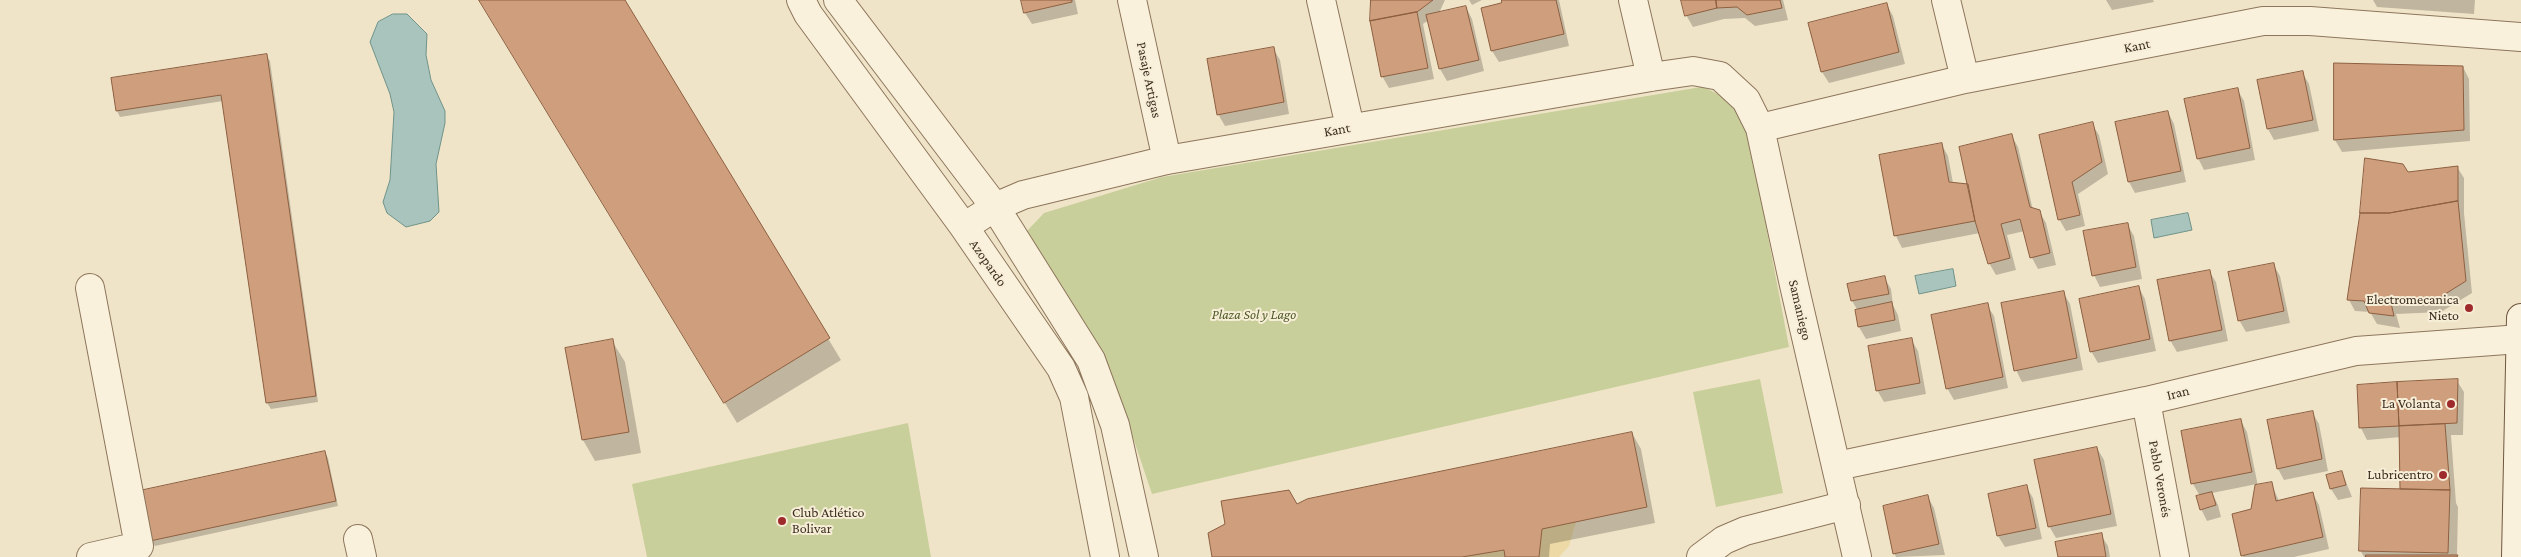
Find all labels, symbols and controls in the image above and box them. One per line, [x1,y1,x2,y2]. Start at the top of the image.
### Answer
street label: Kant [2122,35,2152,57]
street label: Pasaje Artigas [1133,40,1165,120]
street label: Kant [1322,119,1352,141]
street label: Azopardo [966,236,1010,290]
street label: Samaniego [1785,278,1815,342]
place label: Electromecanica Nieto [2366,292,2459,324]
marker: Electromecanica Nieto [2463,302,2475,314]
park label: Plaza Sol y Lago [1212,307,1296,323]
street label: Iran [2165,382,2191,404]
place label: La Volanta [2382,396,2441,412]
marker: La Volanta [2445,398,2457,410]
street label: Pablo Veronés [2145,439,2175,519]
place label: Lubricentro [2367,467,2433,483]
marker: Lubricentro [2437,469,2449,481]
place label: Club Atlético Bolivar [792,505,864,538]
marker: Club Atlético Bolivar [776,515,788,527]

